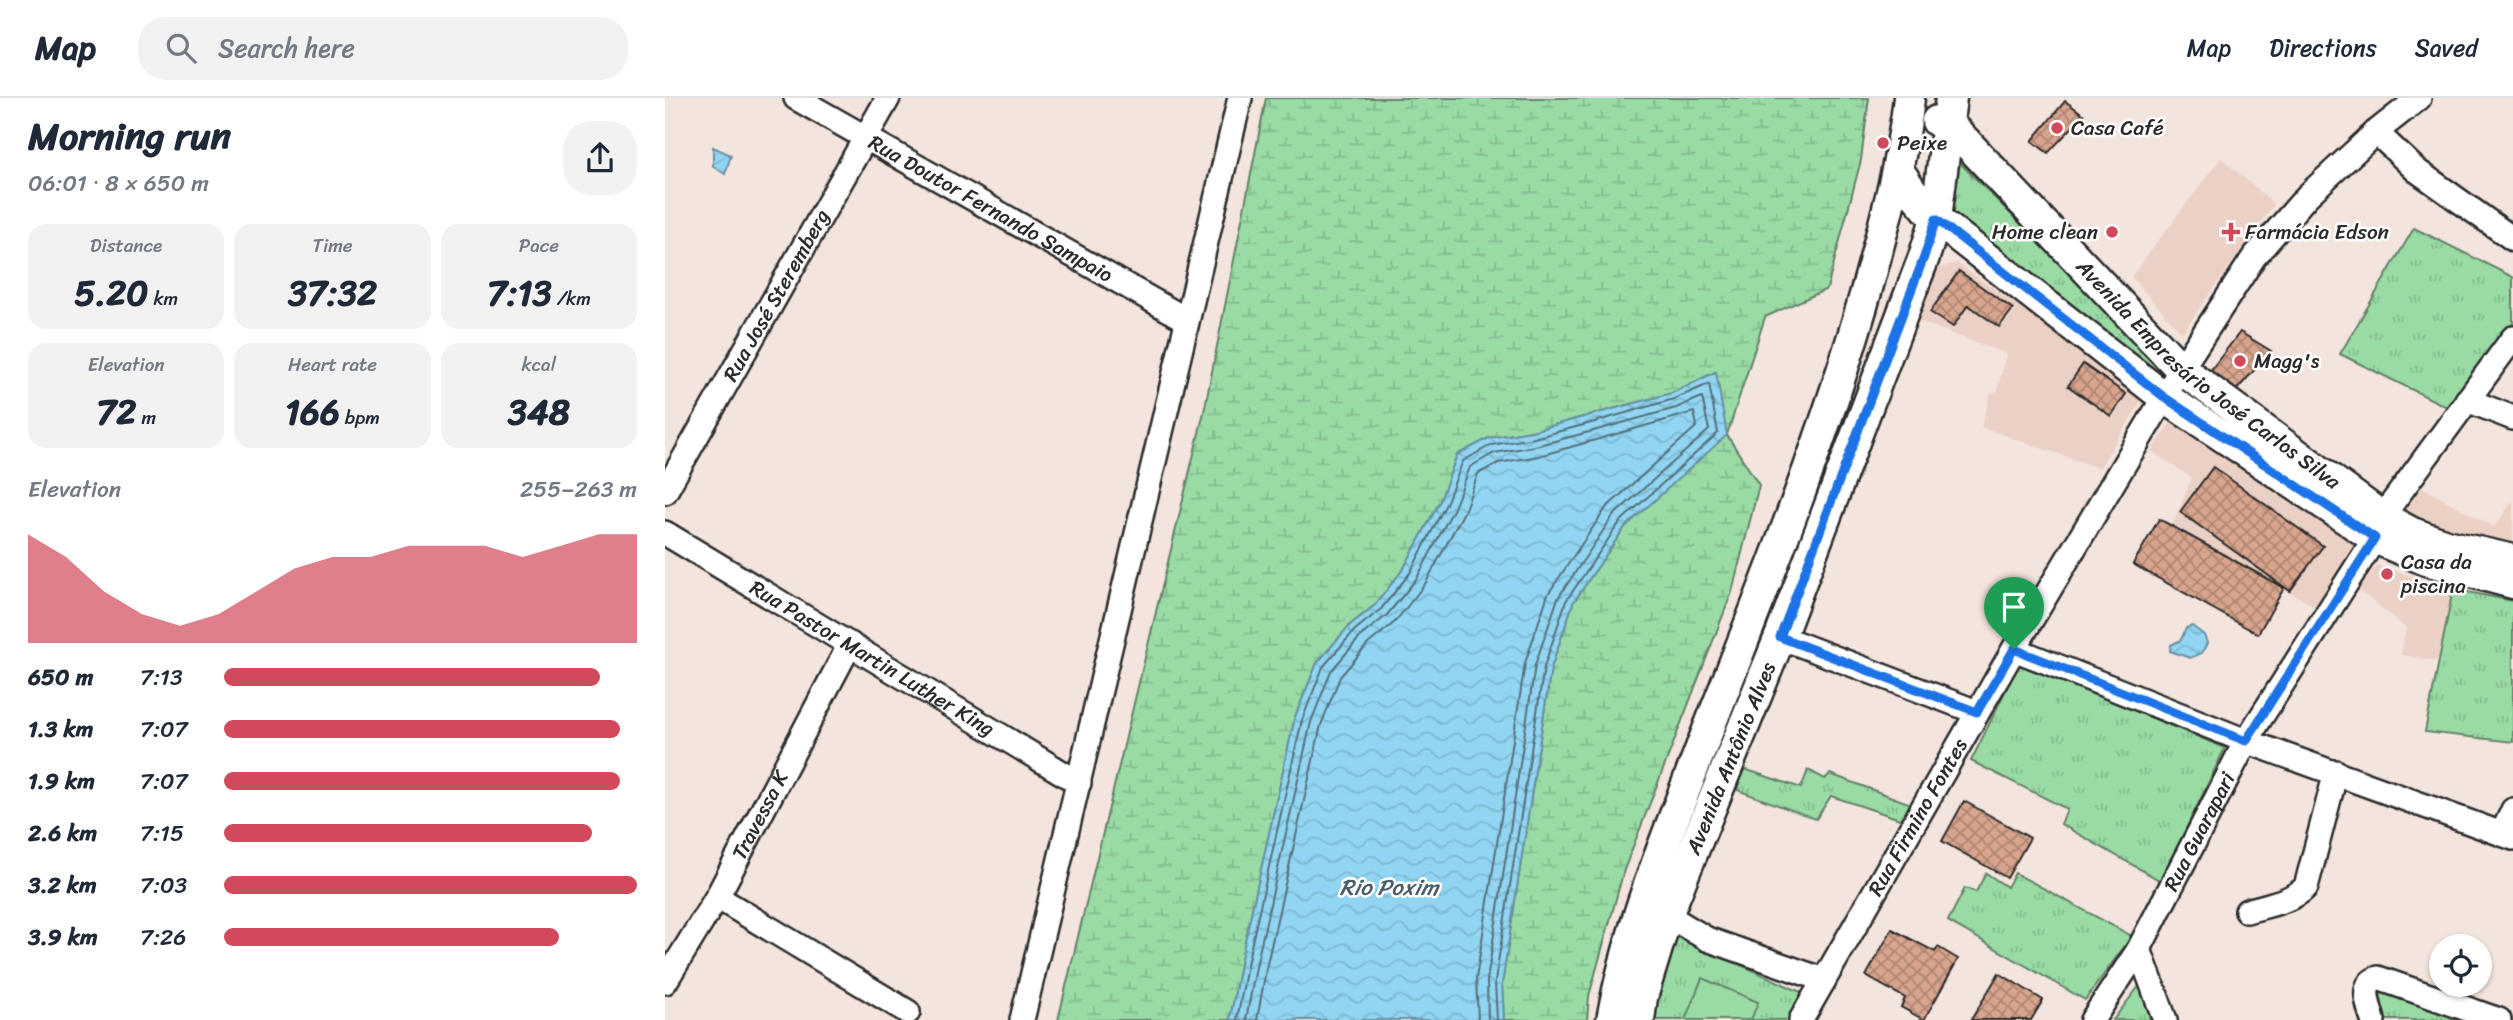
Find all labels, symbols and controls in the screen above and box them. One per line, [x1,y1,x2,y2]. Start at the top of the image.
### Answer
search box [138,17,628,80]
text: Map [35,19,96,77]
text: Search here [218,25,355,71]
text: Map [2187,27,2231,69]
text: Directions [2269,27,2377,69]
text: Saved [2415,27,2478,69]
icon: search [162,29,200,67]
text: Morning run [28,103,231,170]
place label: Casa Café [2071,109,2164,147]
marker: Casa Café [2049,120,2065,136]
button: share [563,121,637,195]
street label: Rua Doutor Fernando Sampaio [861,124,1120,293]
place label: Peixe [1897,124,1947,162]
marker: Peixe [1875,135,1891,151]
text: 06:01 · 8 × 650 m [28,163,209,204]
street label: Rua José Steremberg [712,201,841,389]
place label: Home clean [1992,213,2098,251]
place label: Farmácia Edson [2245,213,2389,251]
marker: Home clean [2104,224,2120,240]
marker: Farmácia Edson [2223,224,2239,240]
text: Distance [90,229,162,262]
text: Time [312,229,353,262]
text: Pace [519,229,559,262]
street label: Avenida Empresário José Carlos Silva [2066,249,2349,500]
text: 5.20 [74,262,148,324]
text: 37:32 [288,262,377,324]
text: 7:13 [487,262,552,324]
text: km [148,282,178,315]
text: /km [552,282,591,315]
place label: Magg's [2254,342,2320,380]
text: Elevation [88,348,165,381]
text: Heart rate [288,348,377,381]
text: kcal [522,348,556,381]
marker: Magg's [2232,353,2248,369]
text: 72 [96,381,136,443]
text: 166 [285,381,340,443]
text: 348 [508,381,570,443]
text: m [136,401,156,434]
text: bpm [340,401,380,434]
text: Elevation [28,469,121,510]
text: 255–263 m [520,469,637,510]
place label: Casa da piscina [2400,543,2472,605]
marker: Casa da piscina [2379,566,2395,582]
street label: Rua Pastor Martin Luther King [742,569,1003,747]
pin [1984,577,2044,649]
icon: arrive [1995,588,2033,626]
street label: Avenida Antônio Alves [1674,656,1787,861]
text: 650 m [28,657,93,698]
text: 7:13 [140,657,183,698]
text: 1.3 km [28,709,93,750]
text: 7:07 [140,709,188,750]
street label: Rua Firmino Fontes [1857,730,1978,903]
text: 1.9 km [28,761,95,802]
text: 7:07 [140,761,188,802]
street label: Travessa K [721,763,800,867]
street label: Rua Guarapari [2153,764,2247,898]
text: 2.6 km [28,813,97,854]
text: 7:15 [140,813,184,854]
text: 3.2 km [28,865,97,906]
text: 7:03 [140,865,187,906]
water label: Rio Poxim [1340,867,1441,908]
text: 3.9 km [28,917,98,958]
text: 7:26 [140,917,186,958]
map controls [2429,934,2492,997]
button: locate [2429,934,2492,997]

